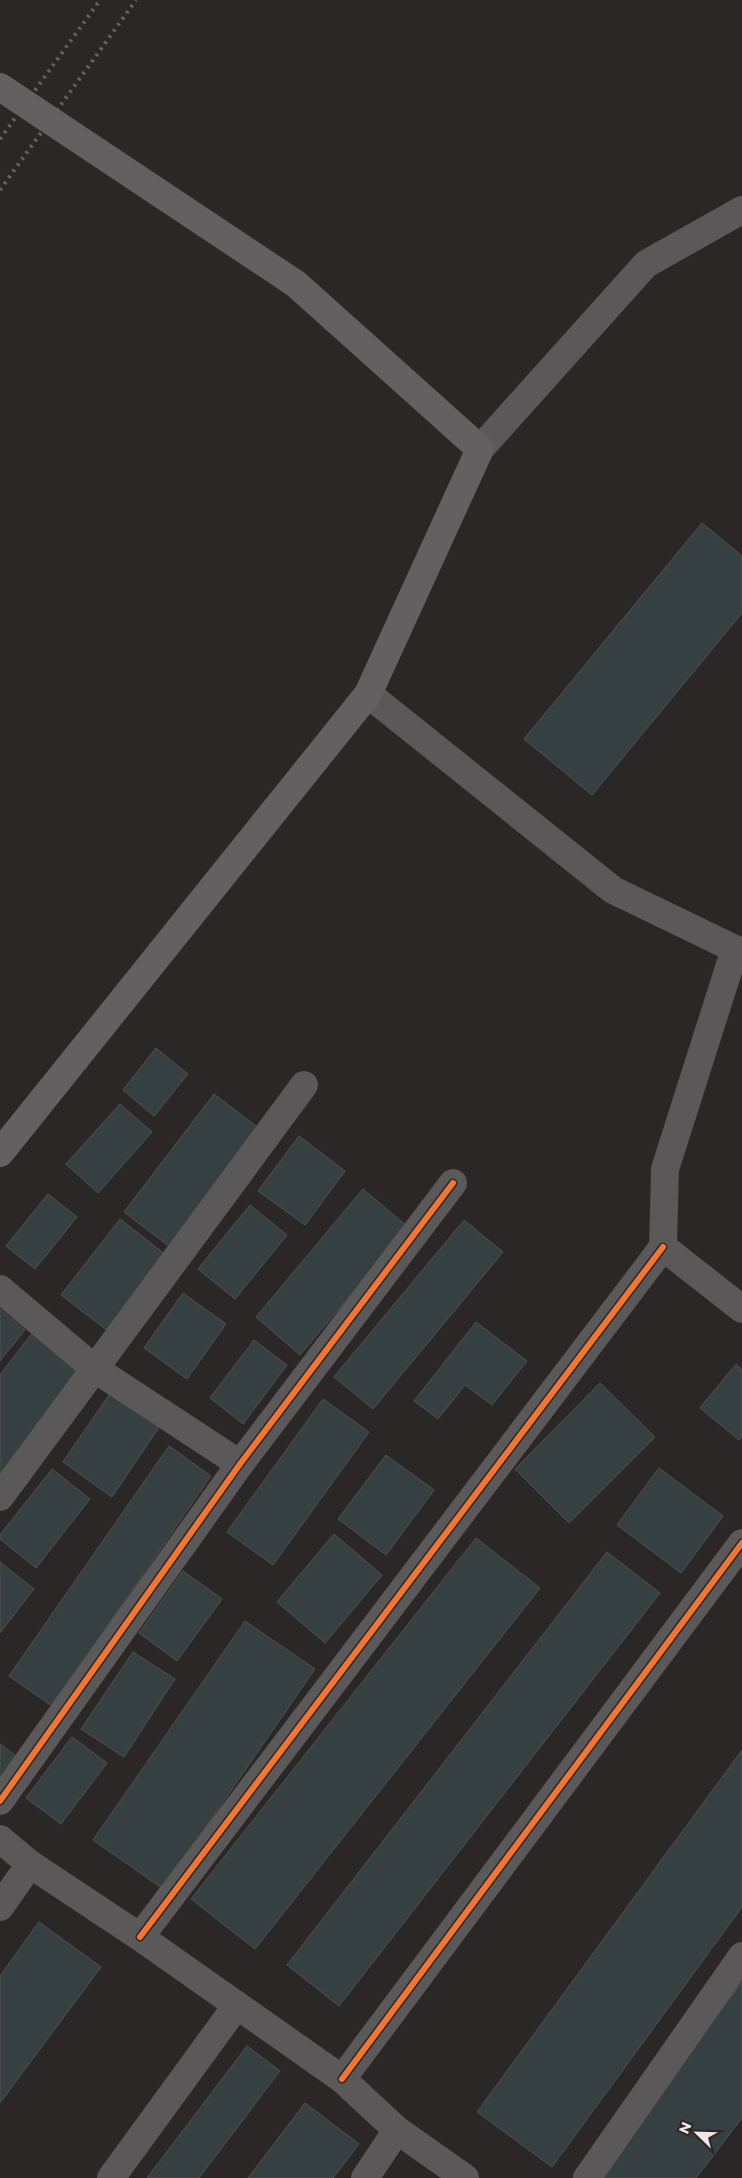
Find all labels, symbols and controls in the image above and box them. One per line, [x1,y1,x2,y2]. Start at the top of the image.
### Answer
north arrow [672,2108,722,2158]
text: N [675,2119,696,2137]

